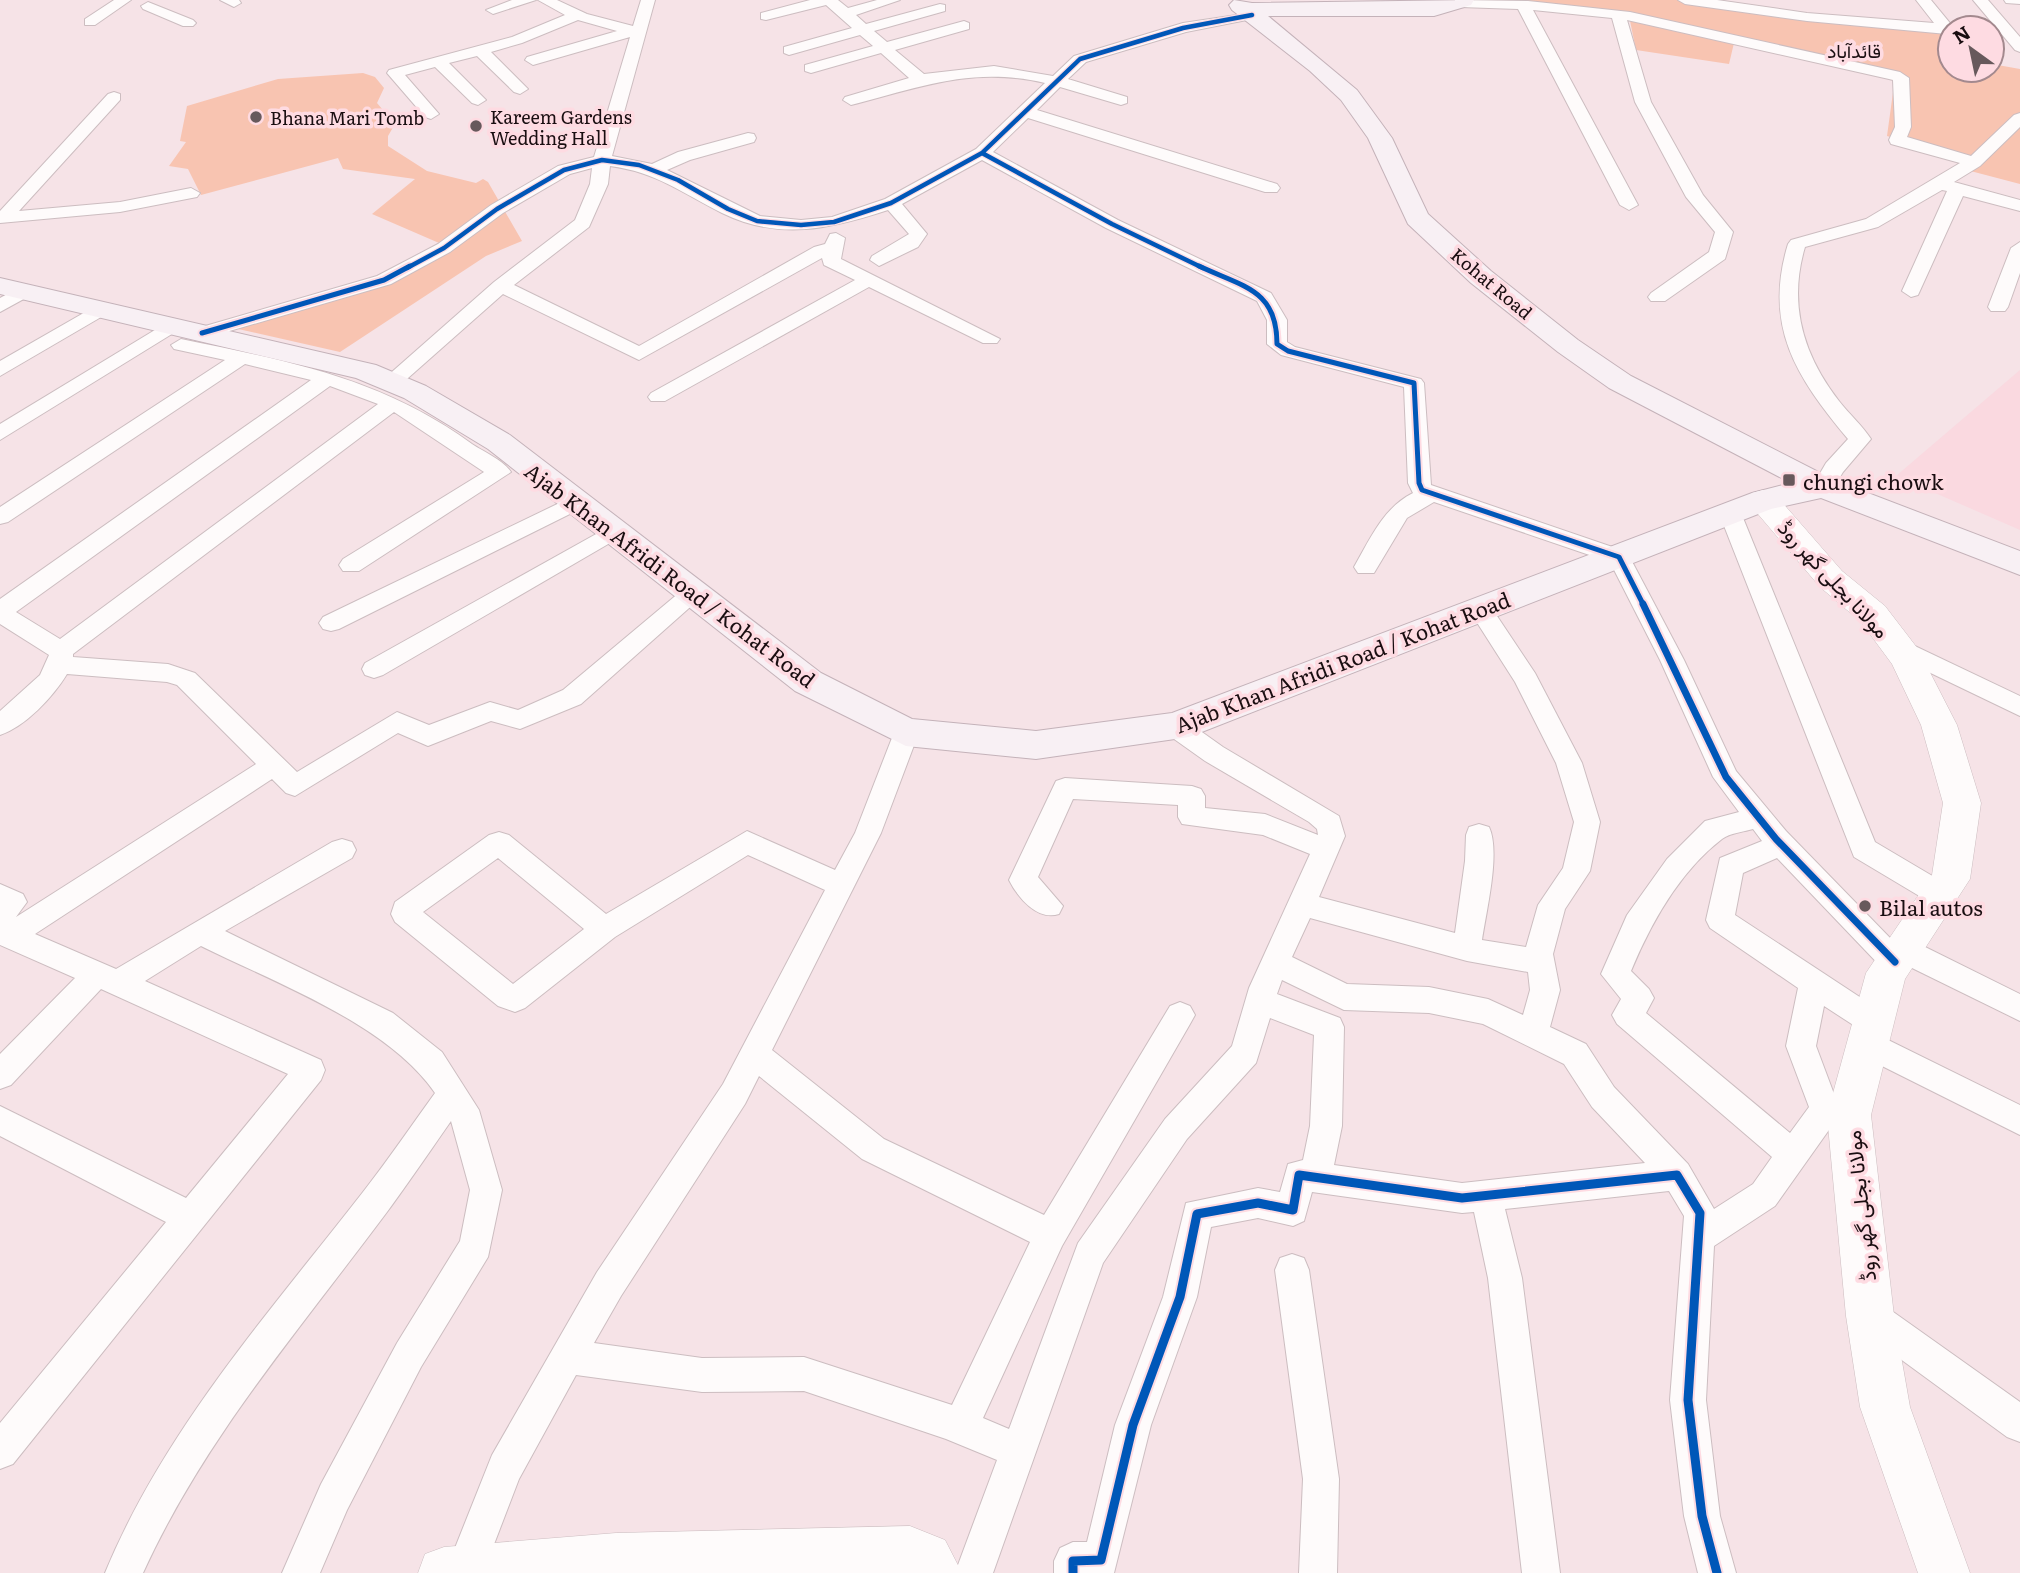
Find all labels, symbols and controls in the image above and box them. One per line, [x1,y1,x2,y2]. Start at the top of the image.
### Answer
north arrow [1936,14,2006,84]
text: N [1947,18,1976,50]
district label: قائدآباد [1827,36,1881,64]
place label: Kareem Gardens Wedding Hall [490,103,632,151]
place label: Bhana Mari Tomb [270,104,424,131]
marker: Bhana Mari Tomb [248,109,264,125]
marker: Kareem Gardens Wedding Hall [468,118,484,134]
street label: Kohat Road [1445,241,1539,325]
street label: Ajab Khan Afridi Road / Kohat Road [519,454,823,694]
place label: chungi chowk [1803,465,1944,496]
marker: chungi chowk [1781,472,1797,488]
street label: مولانا بجلی گھر روڈ [1772,512,1898,644]
street label: Ajab Khan Afridi Road / Kohat Road [1170,583,1514,739]
place label: Bilal autos [1879,891,1983,922]
marker: Bilal autos [1857,898,1873,914]
street label: مولانا بجلی گھر روڈ [1836,1129,1882,1283]

